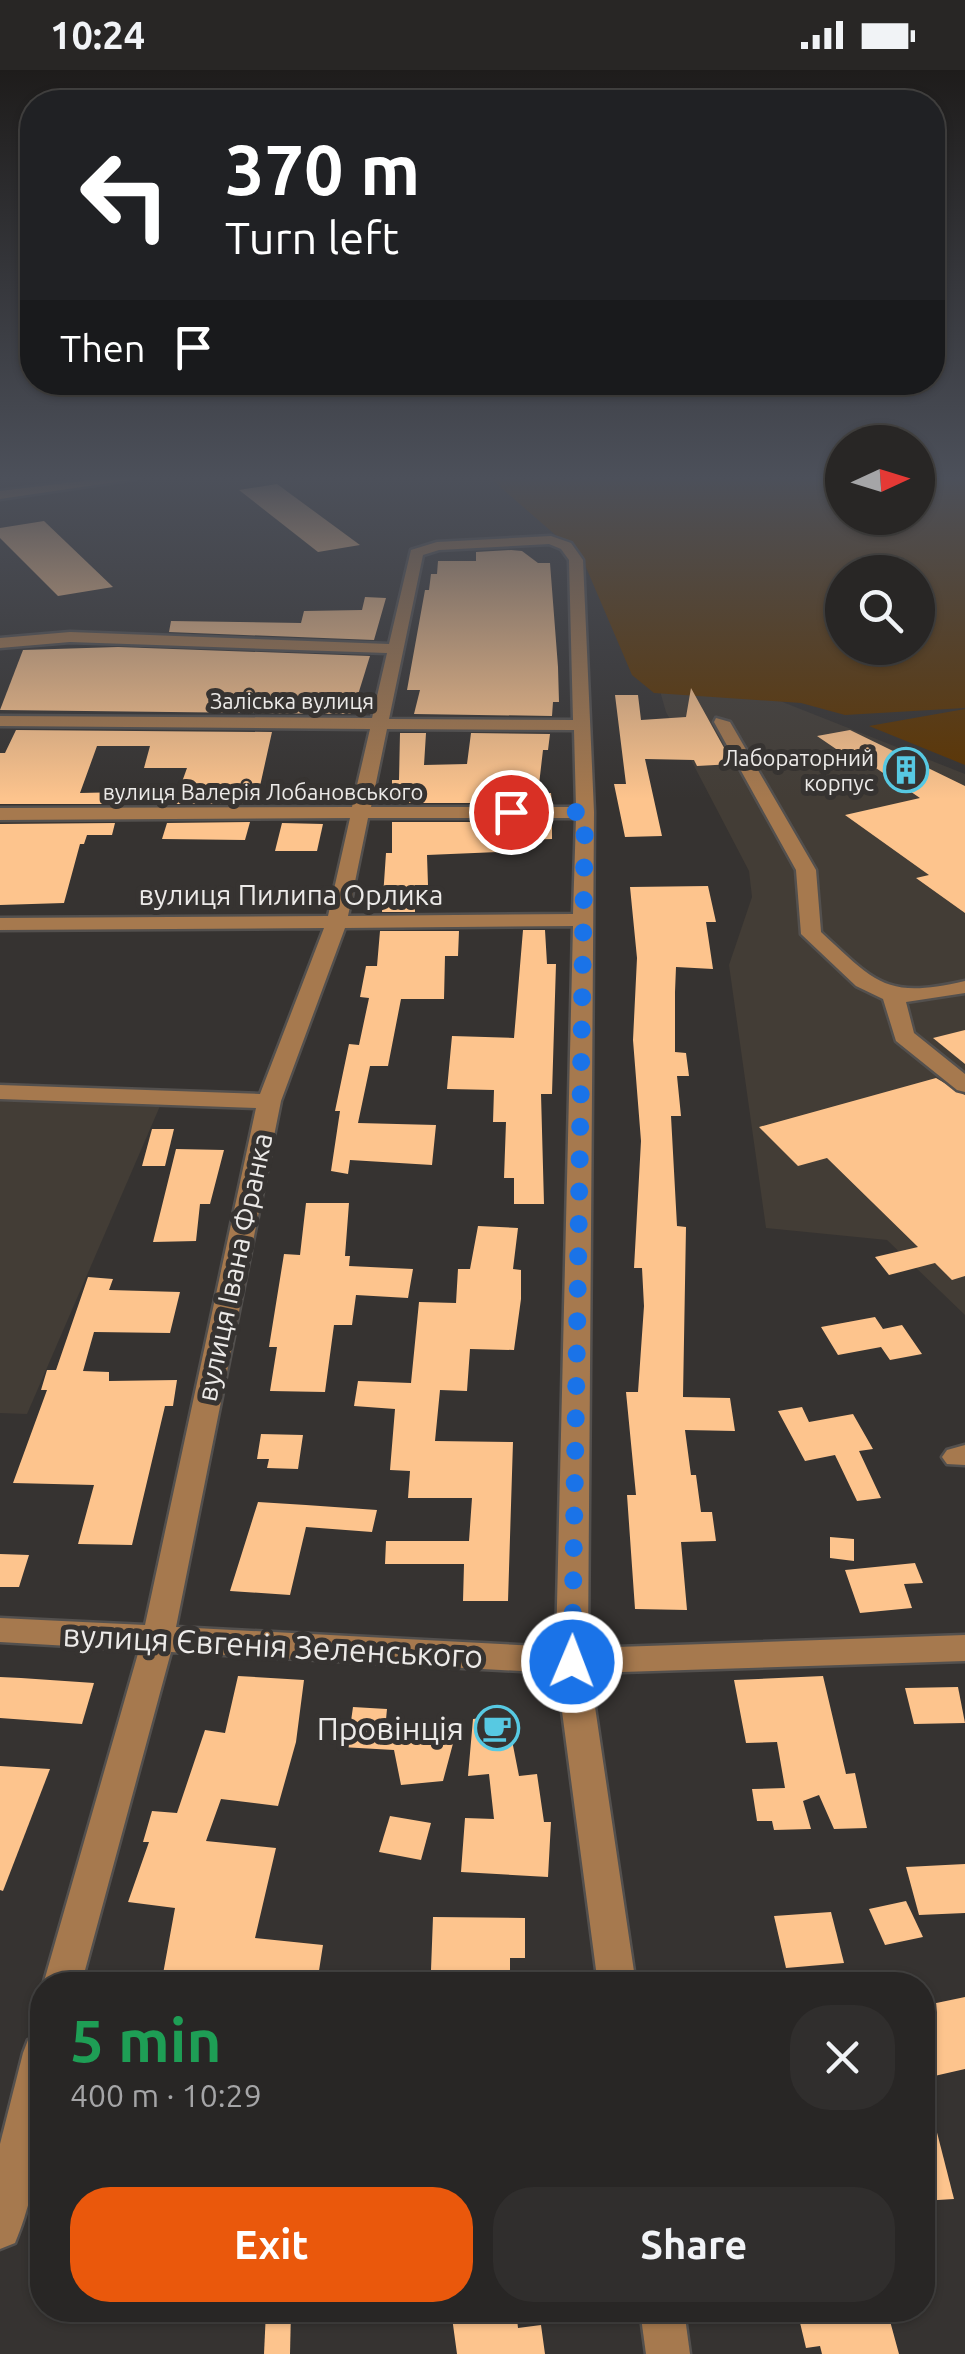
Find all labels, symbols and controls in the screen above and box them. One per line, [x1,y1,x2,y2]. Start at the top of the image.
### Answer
text: 10:24 [50,14,145,56]
icon: left [60,130,190,260]
text: 370 m [225,130,420,208]
text: Turn left [225,212,399,263]
icon: arrive [166,320,221,375]
text: Then [60,327,146,369]
north arrow [825,425,935,535]
map controls [825,425,935,665]
button: search [825,555,935,665]
street label: Заліська вулиця [210,688,374,713]
place label: Лабораторний корпус [723,745,874,795]
building icon: Лабораторний корпус [883,747,929,793]
pin [469,770,554,855]
street label: вулиця Валерія Лобановського [103,779,423,804]
icon: arrive [484,785,539,840]
street label: вулиця Пилипа Орлика [139,879,443,910]
street label: вулиця Івана Франка [190,1130,278,1404]
position arrow [520,1610,624,1714]
street label: вулиця Євгенія Зеленського [62,1616,484,1674]
cafe icon: Провінція [474,1705,520,1751]
place label: Провінція [317,1710,464,1746]
button: close [790,2005,895,2110]
text: 5 min [70,2006,222,2073]
text: 400 m · 10:29 [70,2077,262,2113]
button: Exit [70,2187,473,2302]
button: Share [493,2187,895,2302]

